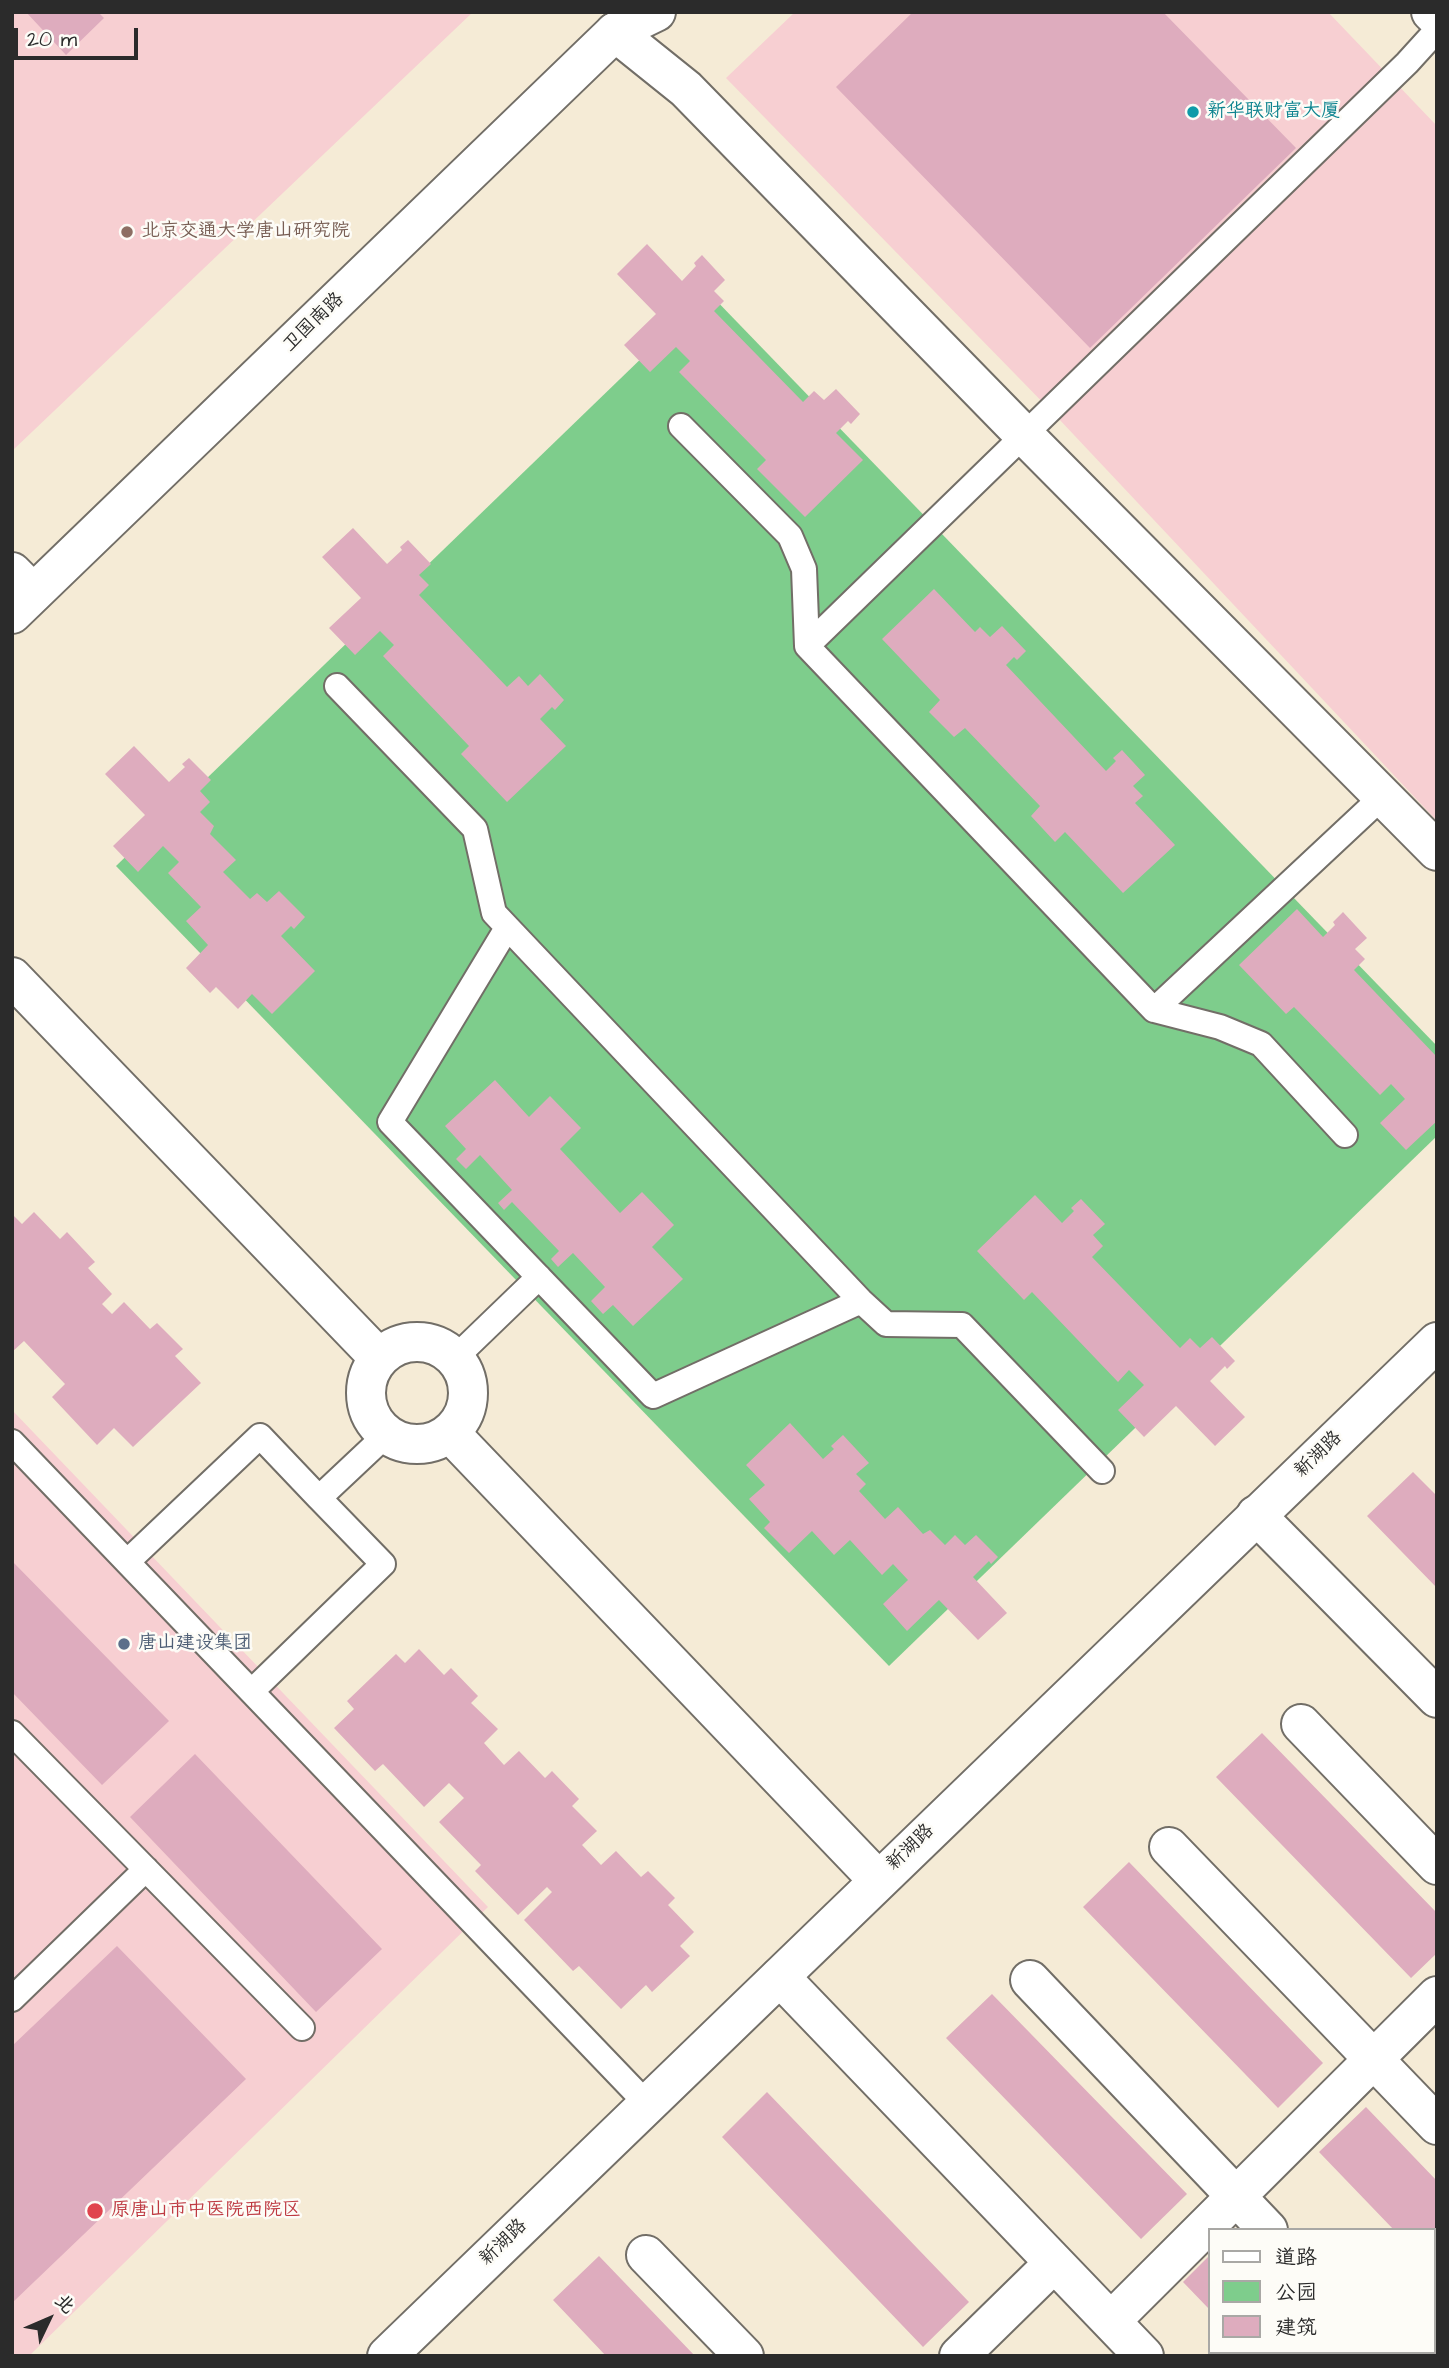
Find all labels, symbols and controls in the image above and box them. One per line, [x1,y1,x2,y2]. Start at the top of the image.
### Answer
scale bar [18,14,142,58]
text: 20 m [27,25,77,54]
place label: 新华联财富大厦 [1207,101,1340,123]
marker: 新华联财富大厦 [1185,104,1201,120]
place label: 北京交通大学唐山研究院 [141,221,350,243]
marker: 北京交通大学唐山研究院 [119,224,135,240]
street label: 卫国南路 [279,288,349,358]
street label: 新湖路 [1291,1427,1347,1483]
place label: 唐山建设集团 [138,1633,252,1655]
marker: 唐山建设集团 [116,1636,132,1652]
street label: 新湖路 [883,1820,939,1876]
place label: 原唐山市中医院西院区 [111,2200,301,2222]
marker: 原唐山市中医院西院区 [85,2201,105,2221]
street label: 新湖路 [476,2215,532,2271]
legend [1208,2228,1435,2354]
text: 道路 [1275,2243,1317,2272]
text: 公园 [1275,2278,1317,2307]
north arrow [14,2284,84,2354]
text: 北 [48,2288,81,2320]
text: 建筑 [1275,2313,1317,2342]

